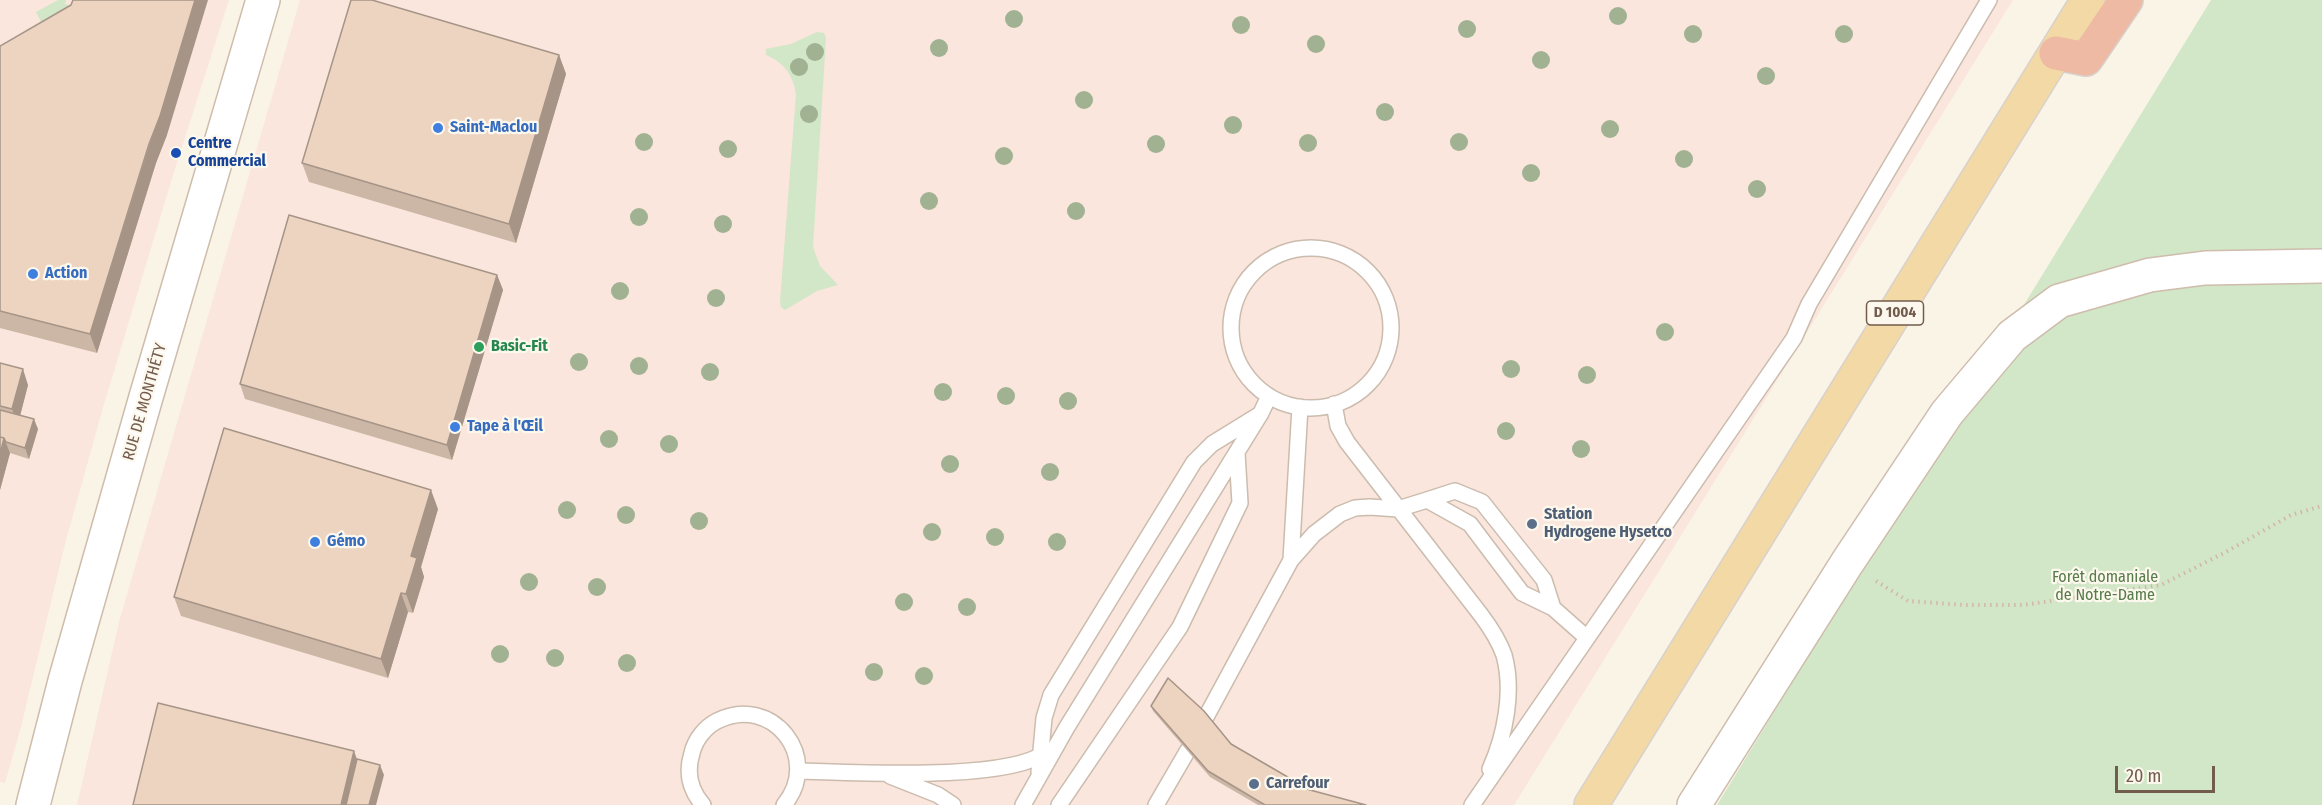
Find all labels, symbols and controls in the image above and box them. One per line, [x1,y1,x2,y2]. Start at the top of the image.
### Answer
place label: Saint-Maclou [450,118,537,138]
marker: Saint-Maclou [431,121,445,135]
place label: Centre Commercial [188,134,266,172]
marker: Centre Commercial [169,146,183,160]
place label: Action [45,264,87,284]
marker: Action [26,267,40,281]
road number: D 1004 [1866,301,1924,325]
place label: Basic-Fit [491,337,548,357]
marker: Basic-Fit [472,340,486,354]
street label: RUE DE MONTHÉTY [119,341,171,463]
place label: Tape à l'Œil [467,417,543,437]
marker: Tape à l'Œil [448,420,462,434]
place label: Station Hydrogene Hysetco [1544,505,1672,543]
marker: Station Hydrogene Hysetco [1525,517,1539,531]
place label: Gémo [327,532,365,552]
marker: Gémo [308,535,322,549]
park label: Forêt domaniale de Notre-Dame [2052,568,2158,606]
scale bar [2118,754,2218,792]
text: 20 m [2126,765,2161,787]
place label: Carrefour [1266,774,1329,794]
marker: Carrefour [1247,777,1261,791]

